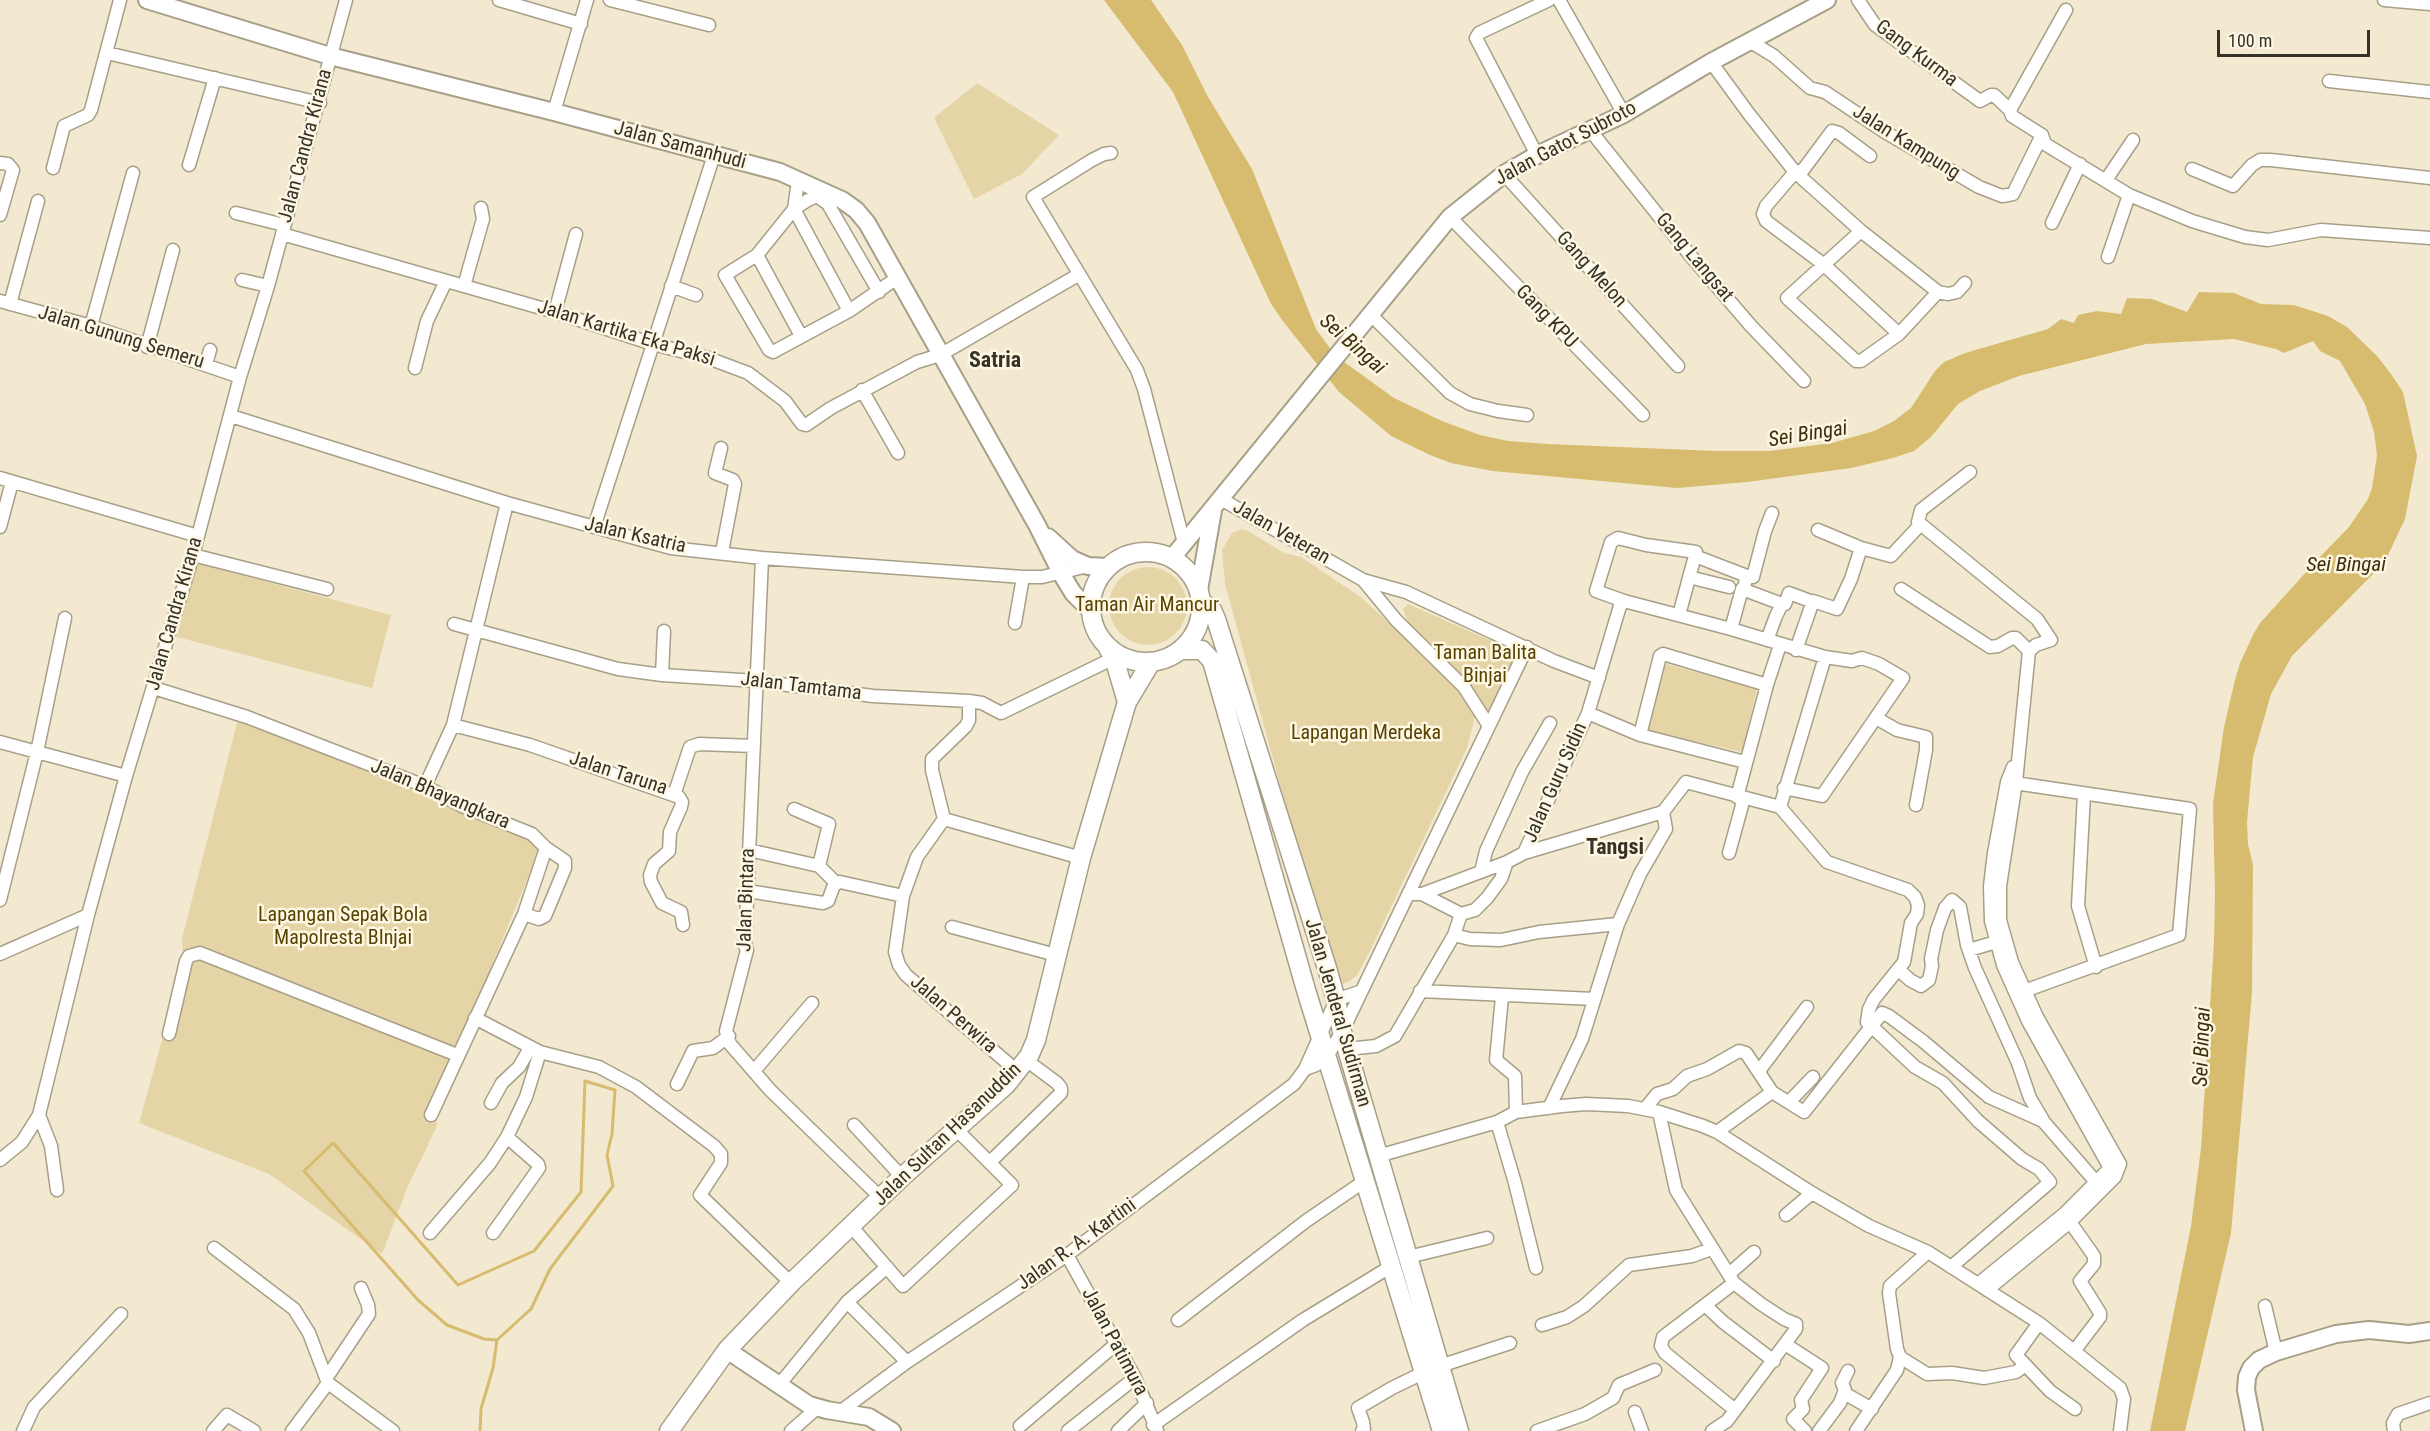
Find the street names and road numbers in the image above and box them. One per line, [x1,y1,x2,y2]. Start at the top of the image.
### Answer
street label: Gang Kurma [1870,15,1962,93]
street label: Jalan Candra Kirana [274,67,338,225]
street label: Jalan Gatot Subroto [1491,97,1641,191]
street label: Jalan Kampung [1848,100,1964,186]
street label: Jalan Samanhudi [611,117,749,175]
street label: Gang Langsat [1650,209,1738,307]
street label: Gang Melon [1551,227,1631,313]
street label: Gang KPU [1510,280,1582,354]
street label: Jalan Kartika Eka Paksi [534,295,718,373]
street label: Jalan Gunung Semeru [35,301,207,375]
street label: Jalan Veteran [1228,496,1334,570]
street label: Jalan Ksatria [582,513,688,559]
street label: Jalan Candra Kirana [142,535,208,693]
street label: Jalan Tamtama [739,668,863,706]
street label: Jalan Guru Sidin [1519,719,1593,847]
street label: Jalan Taruna [566,747,670,801]
street label: Jalan Bhayangkara [367,755,513,835]
street label: Jalan Bintara [733,848,761,952]
street label: Jalan Jenderal Sudirman [1299,916,1375,1110]
street label: Jalan Perwira [905,971,1001,1059]
street label: Jalan Sultan Hasanuddin [869,1058,1027,1212]
street label: Jalan R. A. Kartini [1013,1194,1141,1296]
street label: Jalan Patimura [1076,1284,1152,1400]

